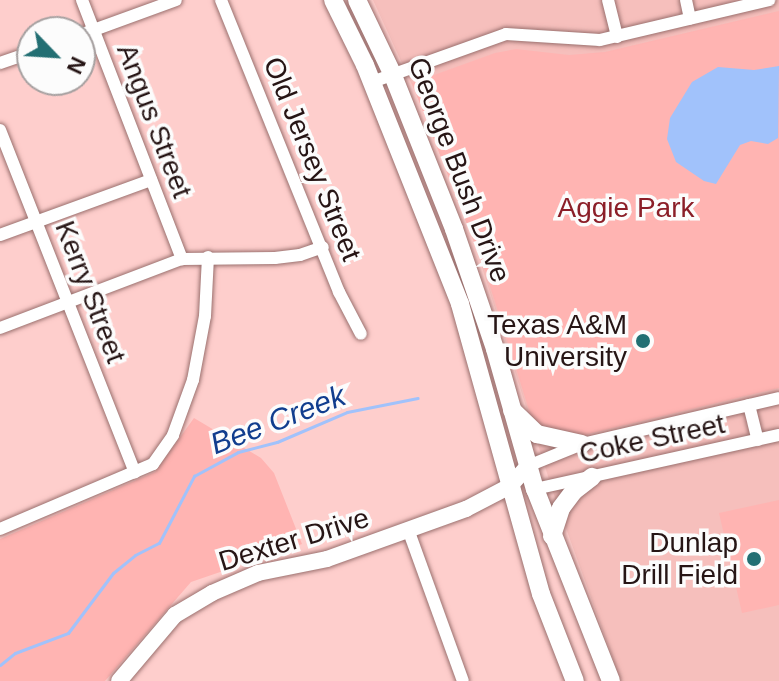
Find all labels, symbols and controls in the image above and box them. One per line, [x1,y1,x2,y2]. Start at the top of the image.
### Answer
north arrow [16,16,96,96]
street label: Angus Street [109,39,199,203]
street label: Old Jersey Street [256,52,368,266]
text: N [62,53,91,78]
street label: George Bush Drive [401,53,517,287]
park label: Aggie Park [558,191,694,225]
street label: Kerry Street [48,216,132,368]
place label: Texas A&M University [485,308,627,374]
marker: Texas A&M University [634,332,652,350]
water label: Bee Creek [205,378,351,462]
street label: Coke Street [576,407,728,471]
street label: Dexter Drive [215,501,373,579]
place label: Dunlap Drill Field [621,526,738,592]
marker: Dunlap Drill Field [745,550,763,568]

